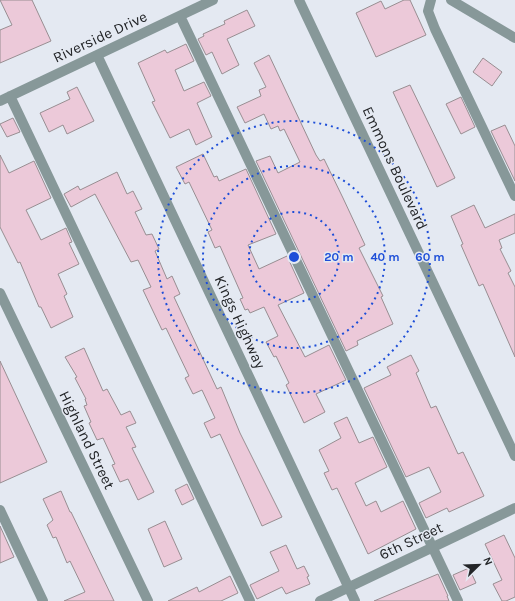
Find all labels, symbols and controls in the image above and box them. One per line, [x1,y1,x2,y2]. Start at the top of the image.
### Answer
street label: Riverside Drive [50,7,150,67]
street label: Emmons Boulevard [359,104,431,232]
centre of rings [287,250,301,264]
text: 20 m [324,250,354,264]
text: 40 m [370,250,400,264]
text: 60 m [415,250,445,264]
street label: Kings Highway [211,273,269,371]
street label: Highland Street [55,388,119,492]
street label: 6th Street [376,518,446,564]
north arrow [459,545,499,585]
text: N [480,555,495,567]

